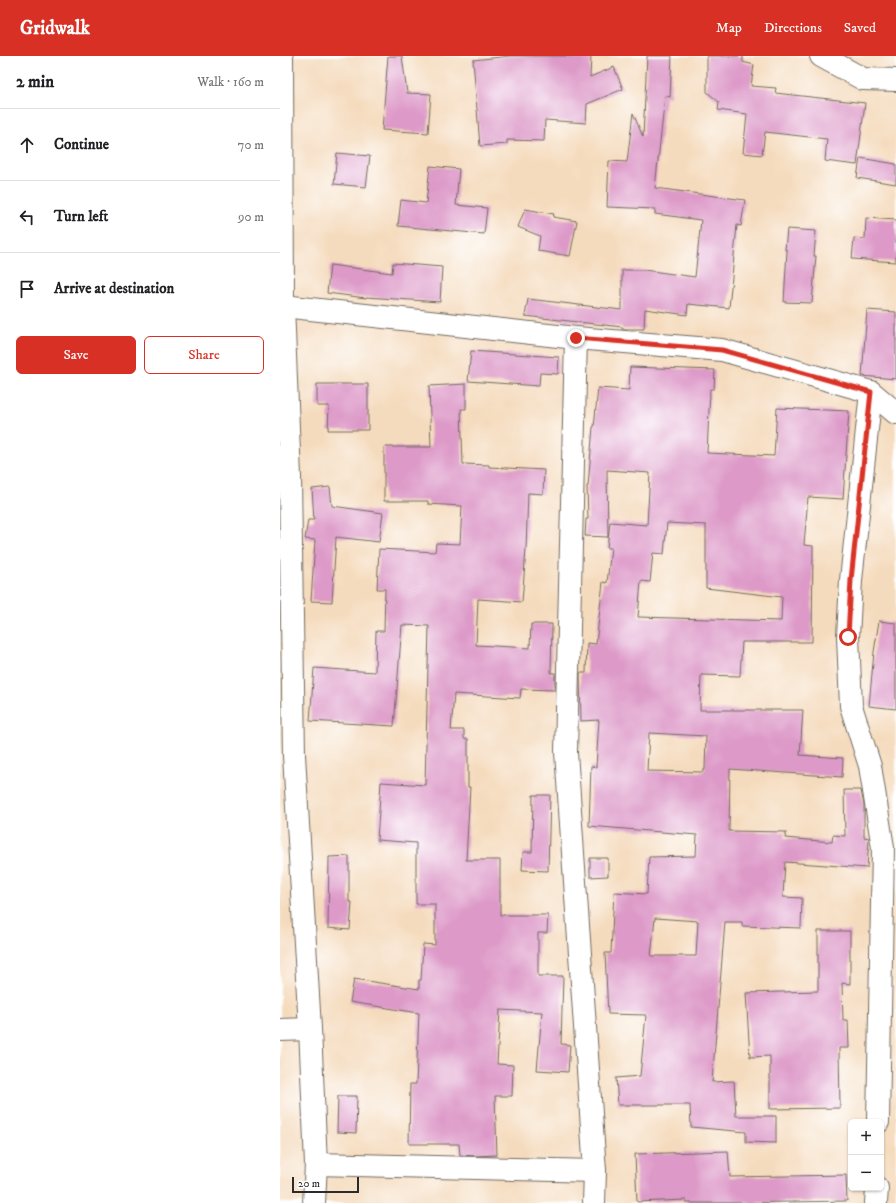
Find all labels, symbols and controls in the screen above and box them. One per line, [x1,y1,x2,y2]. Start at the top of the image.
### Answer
text: Gridwalk [20,17,90,40]
text: Map [716,19,742,37]
text: Directions [764,19,822,37]
text: Saved [844,19,876,37]
text: 2 min [16,71,54,93]
text: Walk · 160 m [197,74,264,90]
icon: ahead [16,134,38,156]
text: Continue [54,135,109,154]
text: 70 m [238,137,264,153]
icon: left [16,206,38,228]
text: Turn left [54,207,108,226]
text: 90 m [238,209,264,225]
icon: arrive [16,278,38,300]
text: Arrive at destination [54,279,174,298]
route end [567,329,585,347]
button: Save [16,336,136,374]
button: Share [144,336,264,374]
route start [839,628,857,646]
map controls [848,1119,884,1191]
button: + [848,1119,884,1155]
button: − [848,1155,884,1191]
scale bar [292,1175,359,1194]
text: 20 m [298,1177,320,1191]

